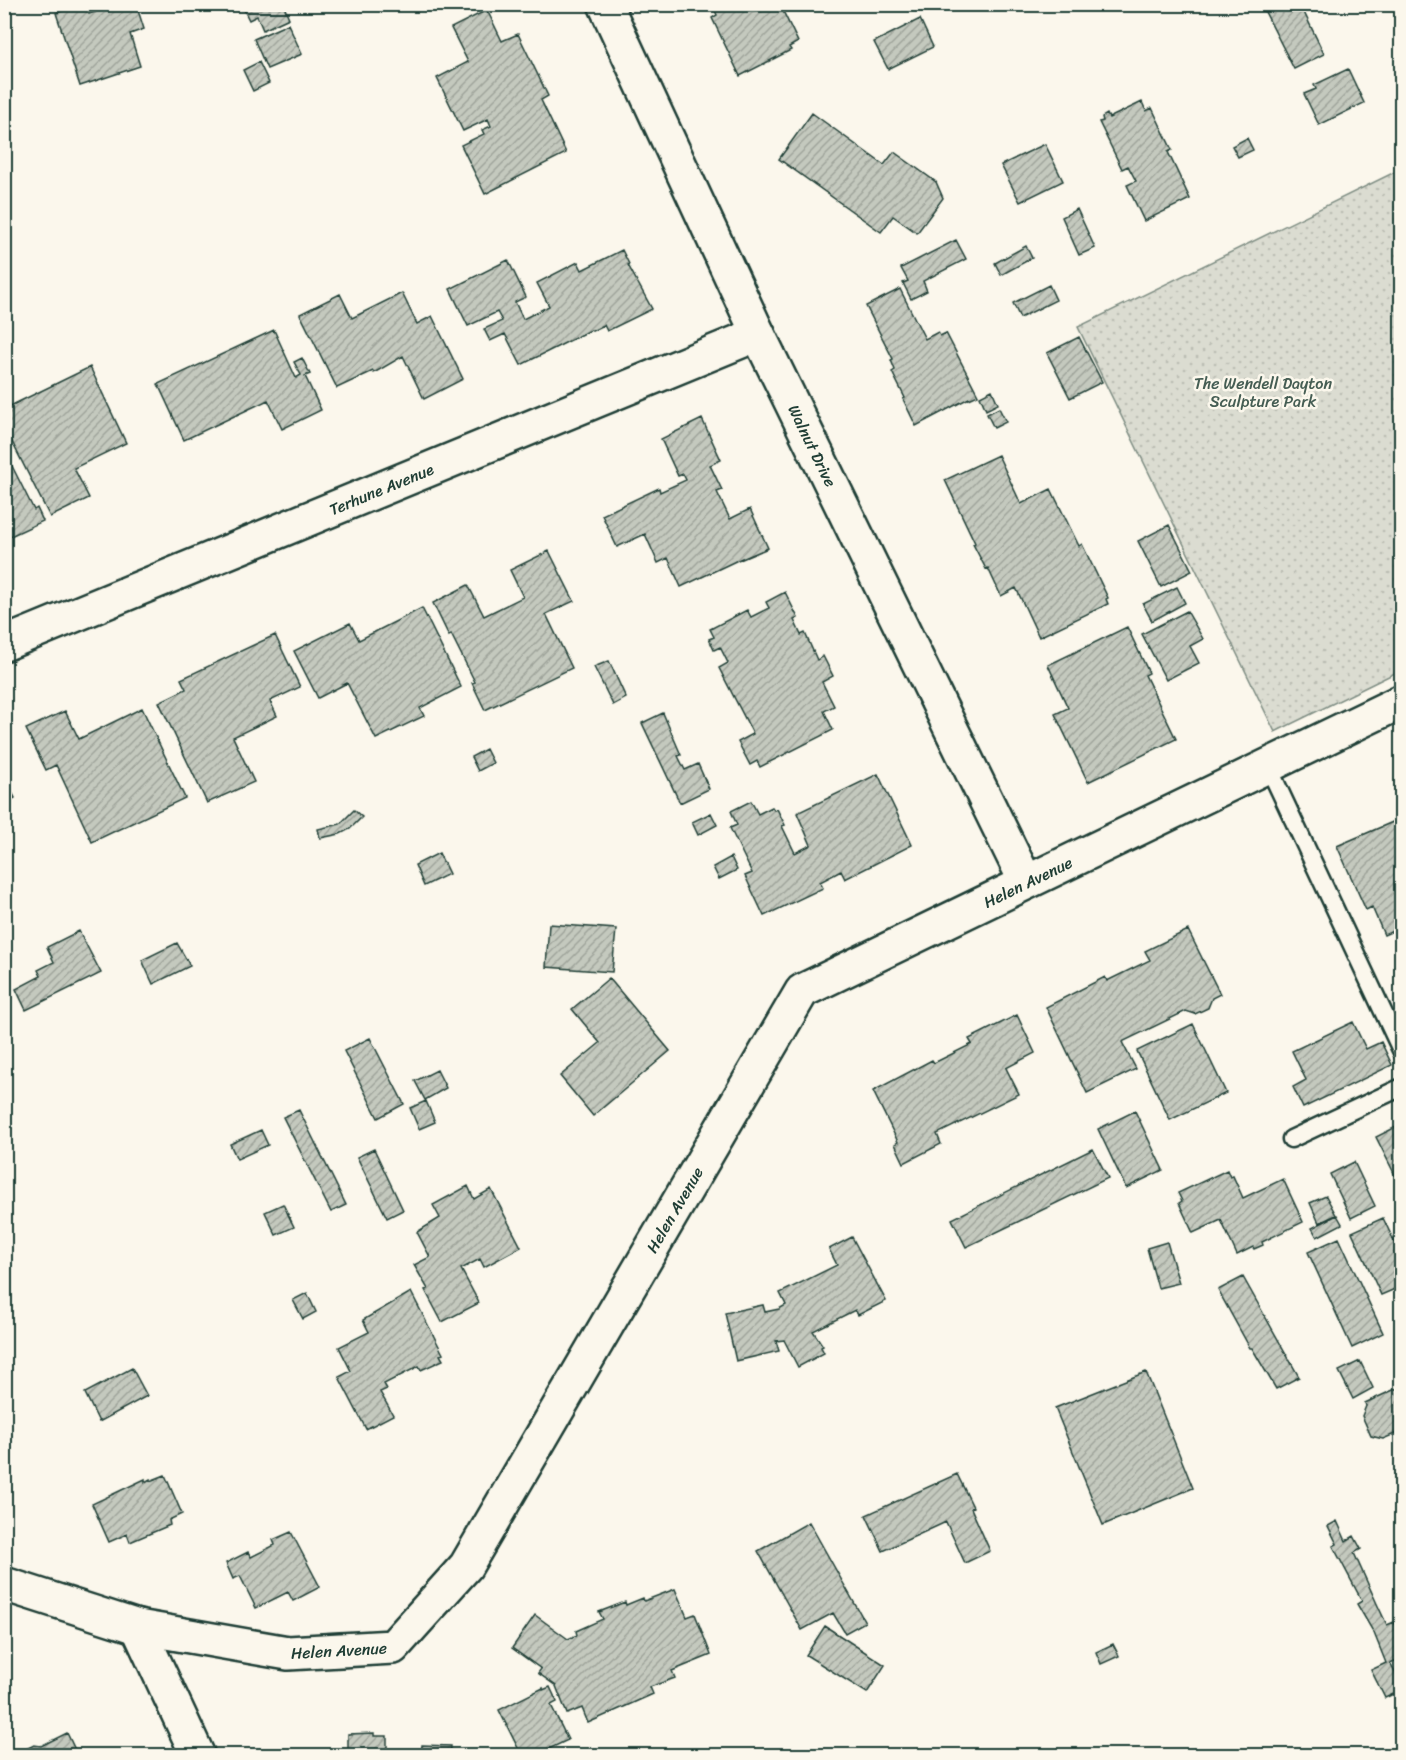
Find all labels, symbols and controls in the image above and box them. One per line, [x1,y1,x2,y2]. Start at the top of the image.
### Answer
park label: The Wendell Dayton Sculpture Park [1194,369,1332,416]
street label: Walnut Drive [780,399,845,492]
street label: Terhune Avenue [325,454,438,523]
street label: Helen Avenue [978,848,1077,916]
street label: Helen Avenue [637,1161,711,1258]
street label: Helen Avenue [290,1633,388,1667]

